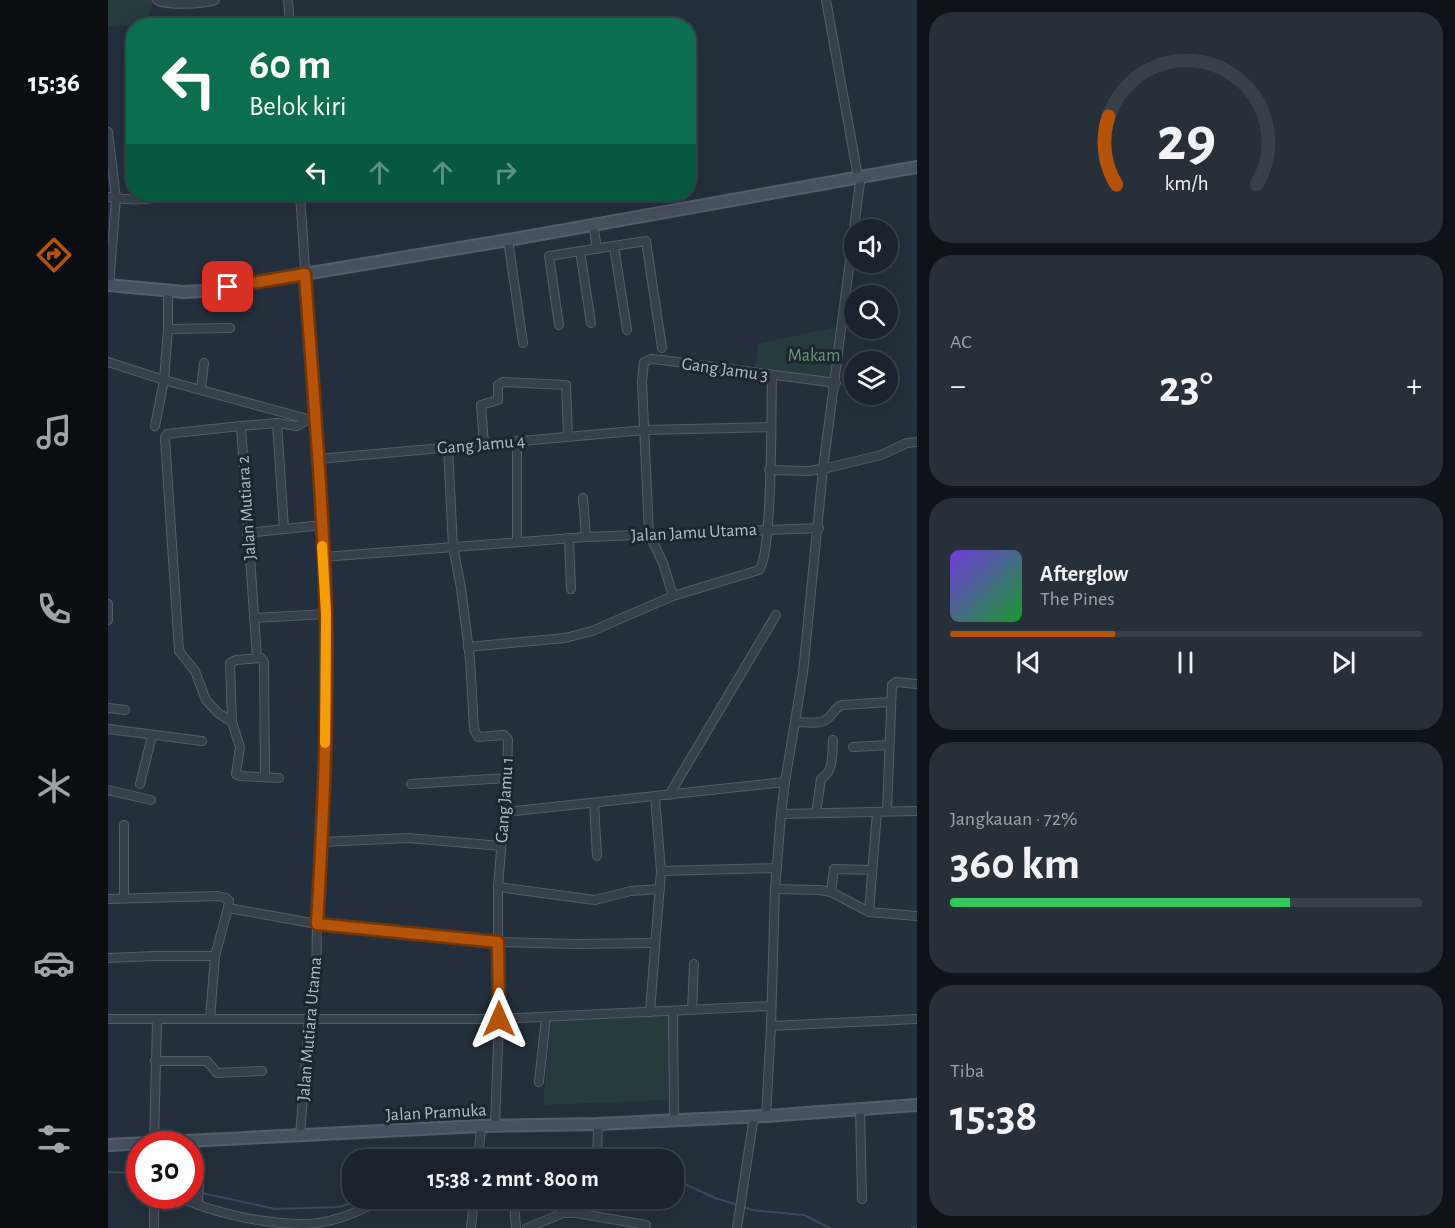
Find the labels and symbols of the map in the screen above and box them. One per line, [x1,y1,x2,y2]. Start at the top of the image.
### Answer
pin [202,261,253,312]
park label: Makam [788,347,840,365]
street label: Gang Jamu 3 [680,355,769,385]
street label: Gang Jamu 4 [436,432,526,458]
street label: Jalan Mutiara 2 [234,455,260,561]
street label: Jalan Jamu Utama [631,521,758,545]
street label: Gang Jamu 1 [493,757,517,844]
street label: Jalan Mutiara Utama [295,956,325,1102]
position arrow [467,987,531,1051]
street label: Jalan Pramuka [385,1101,487,1125]
speed limit sign: 30 [126,1131,204,1209]

